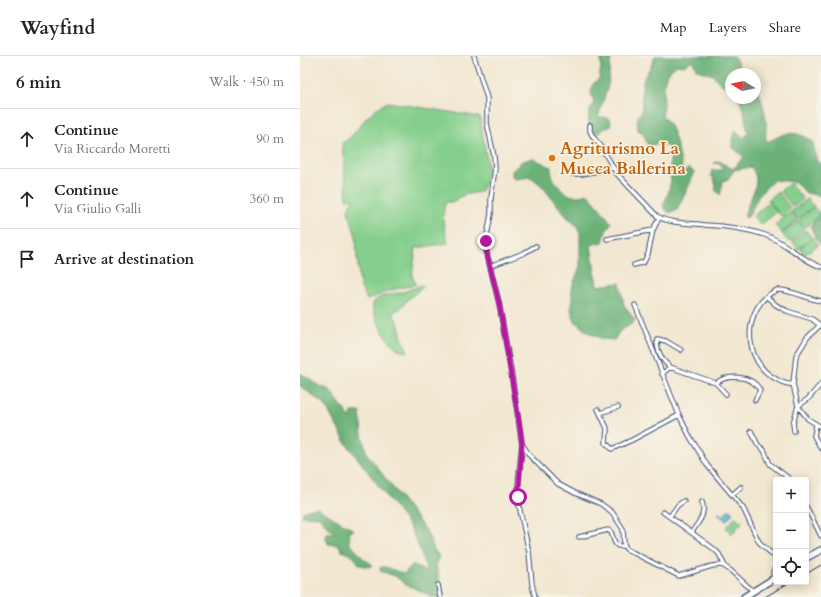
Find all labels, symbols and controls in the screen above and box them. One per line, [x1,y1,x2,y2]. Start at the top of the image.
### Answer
text: Wayfind [20,15,95,41]
text: Map [660,18,687,37]
text: Layers [709,18,747,37]
text: Share [769,18,801,37]
north arrow [725,68,761,104]
text: 6 min [16,71,61,94]
text: Walk · 450 m [209,73,284,91]
text: Continue [54,120,119,140]
icon: ahead [16,128,38,150]
text: 90 m [256,130,284,148]
place label: Agriturismo La Mucca Ballerina [560,137,686,180]
text: Via Riccardo Moretti [54,140,170,158]
marker: Agriturismo La Mucca Ballerina [547,153,557,163]
text: Continue [54,180,119,200]
icon: ahead [16,188,38,210]
text: 360 m [250,190,284,208]
text: Via Giulio Galli [54,200,141,218]
route end [477,232,495,250]
icon: arrive [16,248,38,270]
text: Arrive at destination [54,249,194,269]
map controls [773,477,809,585]
button: + [773,477,809,513]
route start [509,488,527,506]
button: − [773,513,809,549]
button: locate [773,549,809,585]

